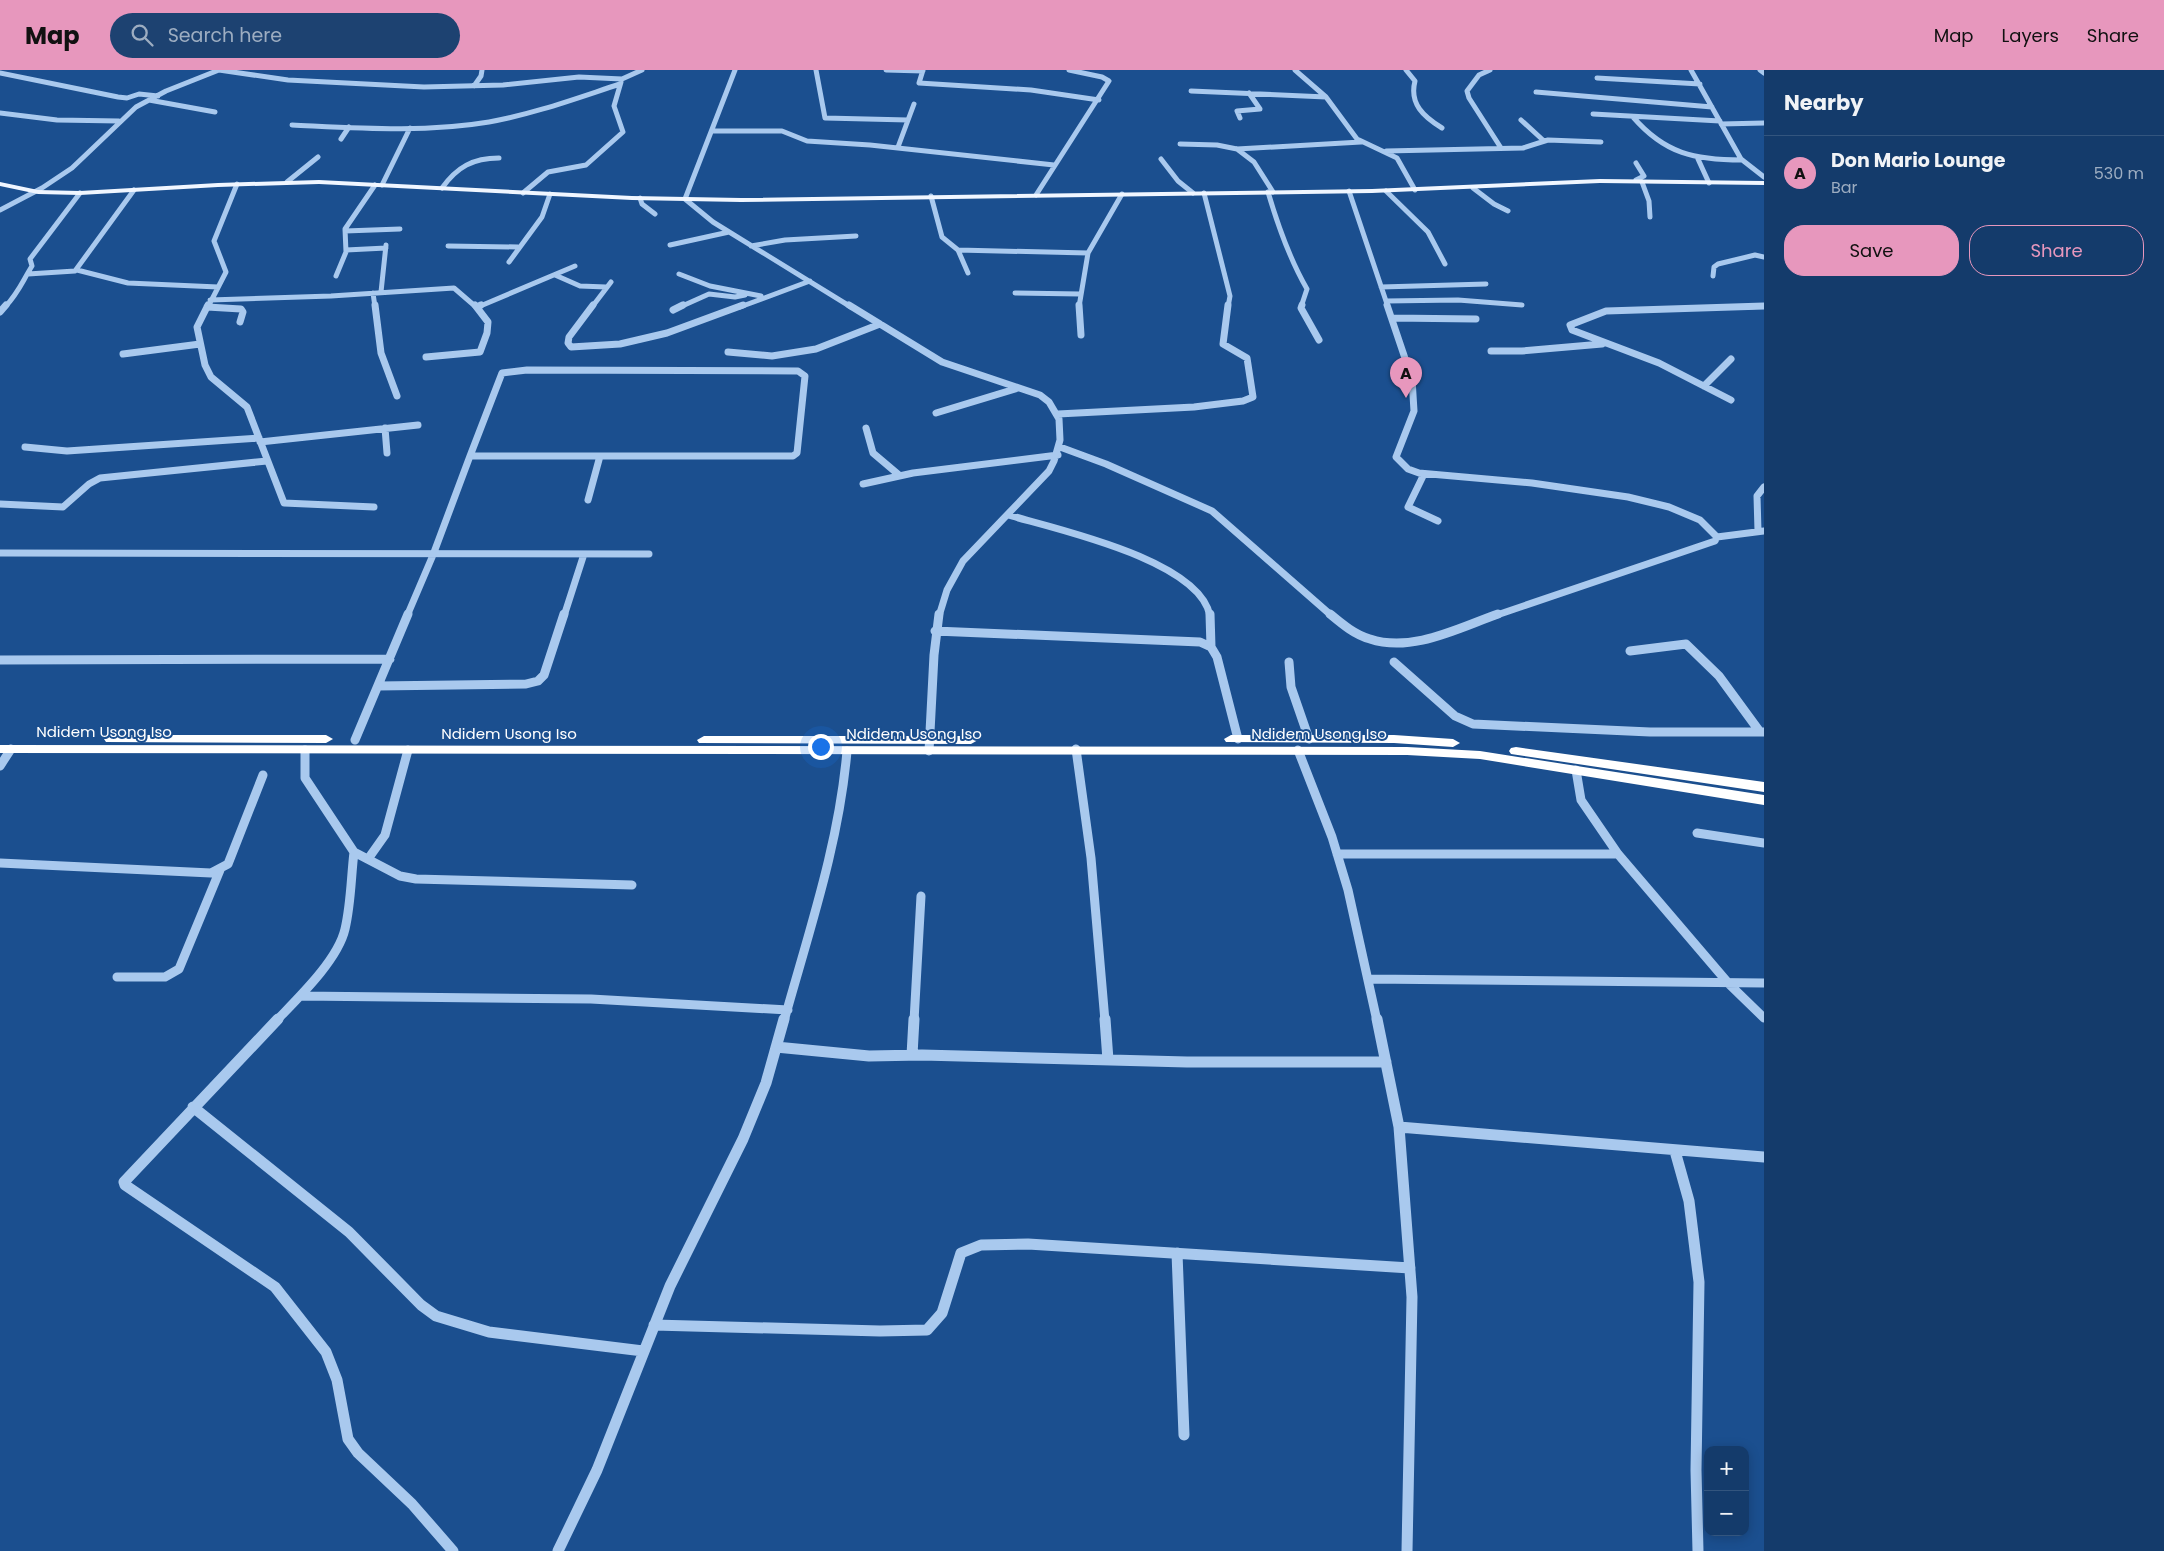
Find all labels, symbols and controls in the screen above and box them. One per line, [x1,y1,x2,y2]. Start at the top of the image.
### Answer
search box [110,13,460,58]
text: Map [25,19,80,52]
icon: search [128,21,156,49]
text: Search here [168,22,282,49]
text: Map [1934,23,1974,48]
text: Layers [2002,23,2059,48]
text: Share [2087,23,2139,48]
text: Nearby [1784,88,1864,117]
text: Don Mario Lounge [1831,147,2005,174]
text: A [1794,162,1806,185]
text: 530 m [2094,162,2144,185]
text: Bar [1831,176,1858,199]
button: Save [1784,225,1959,276]
button: Share [1969,225,2144,276]
pin: A [1390,357,1422,398]
street label: Ndidem Usong Iso [36,721,172,742]
street label: Ndidem Usong Iso [441,723,577,744]
street label: Ndidem Usong Iso [846,723,982,744]
street label: Ndidem Usong Iso [1251,723,1387,744]
your location [808,734,834,760]
map controls [1704,1446,1749,1536]
button: + [1704,1446,1749,1491]
button: − [1704,1491,1749,1536]

